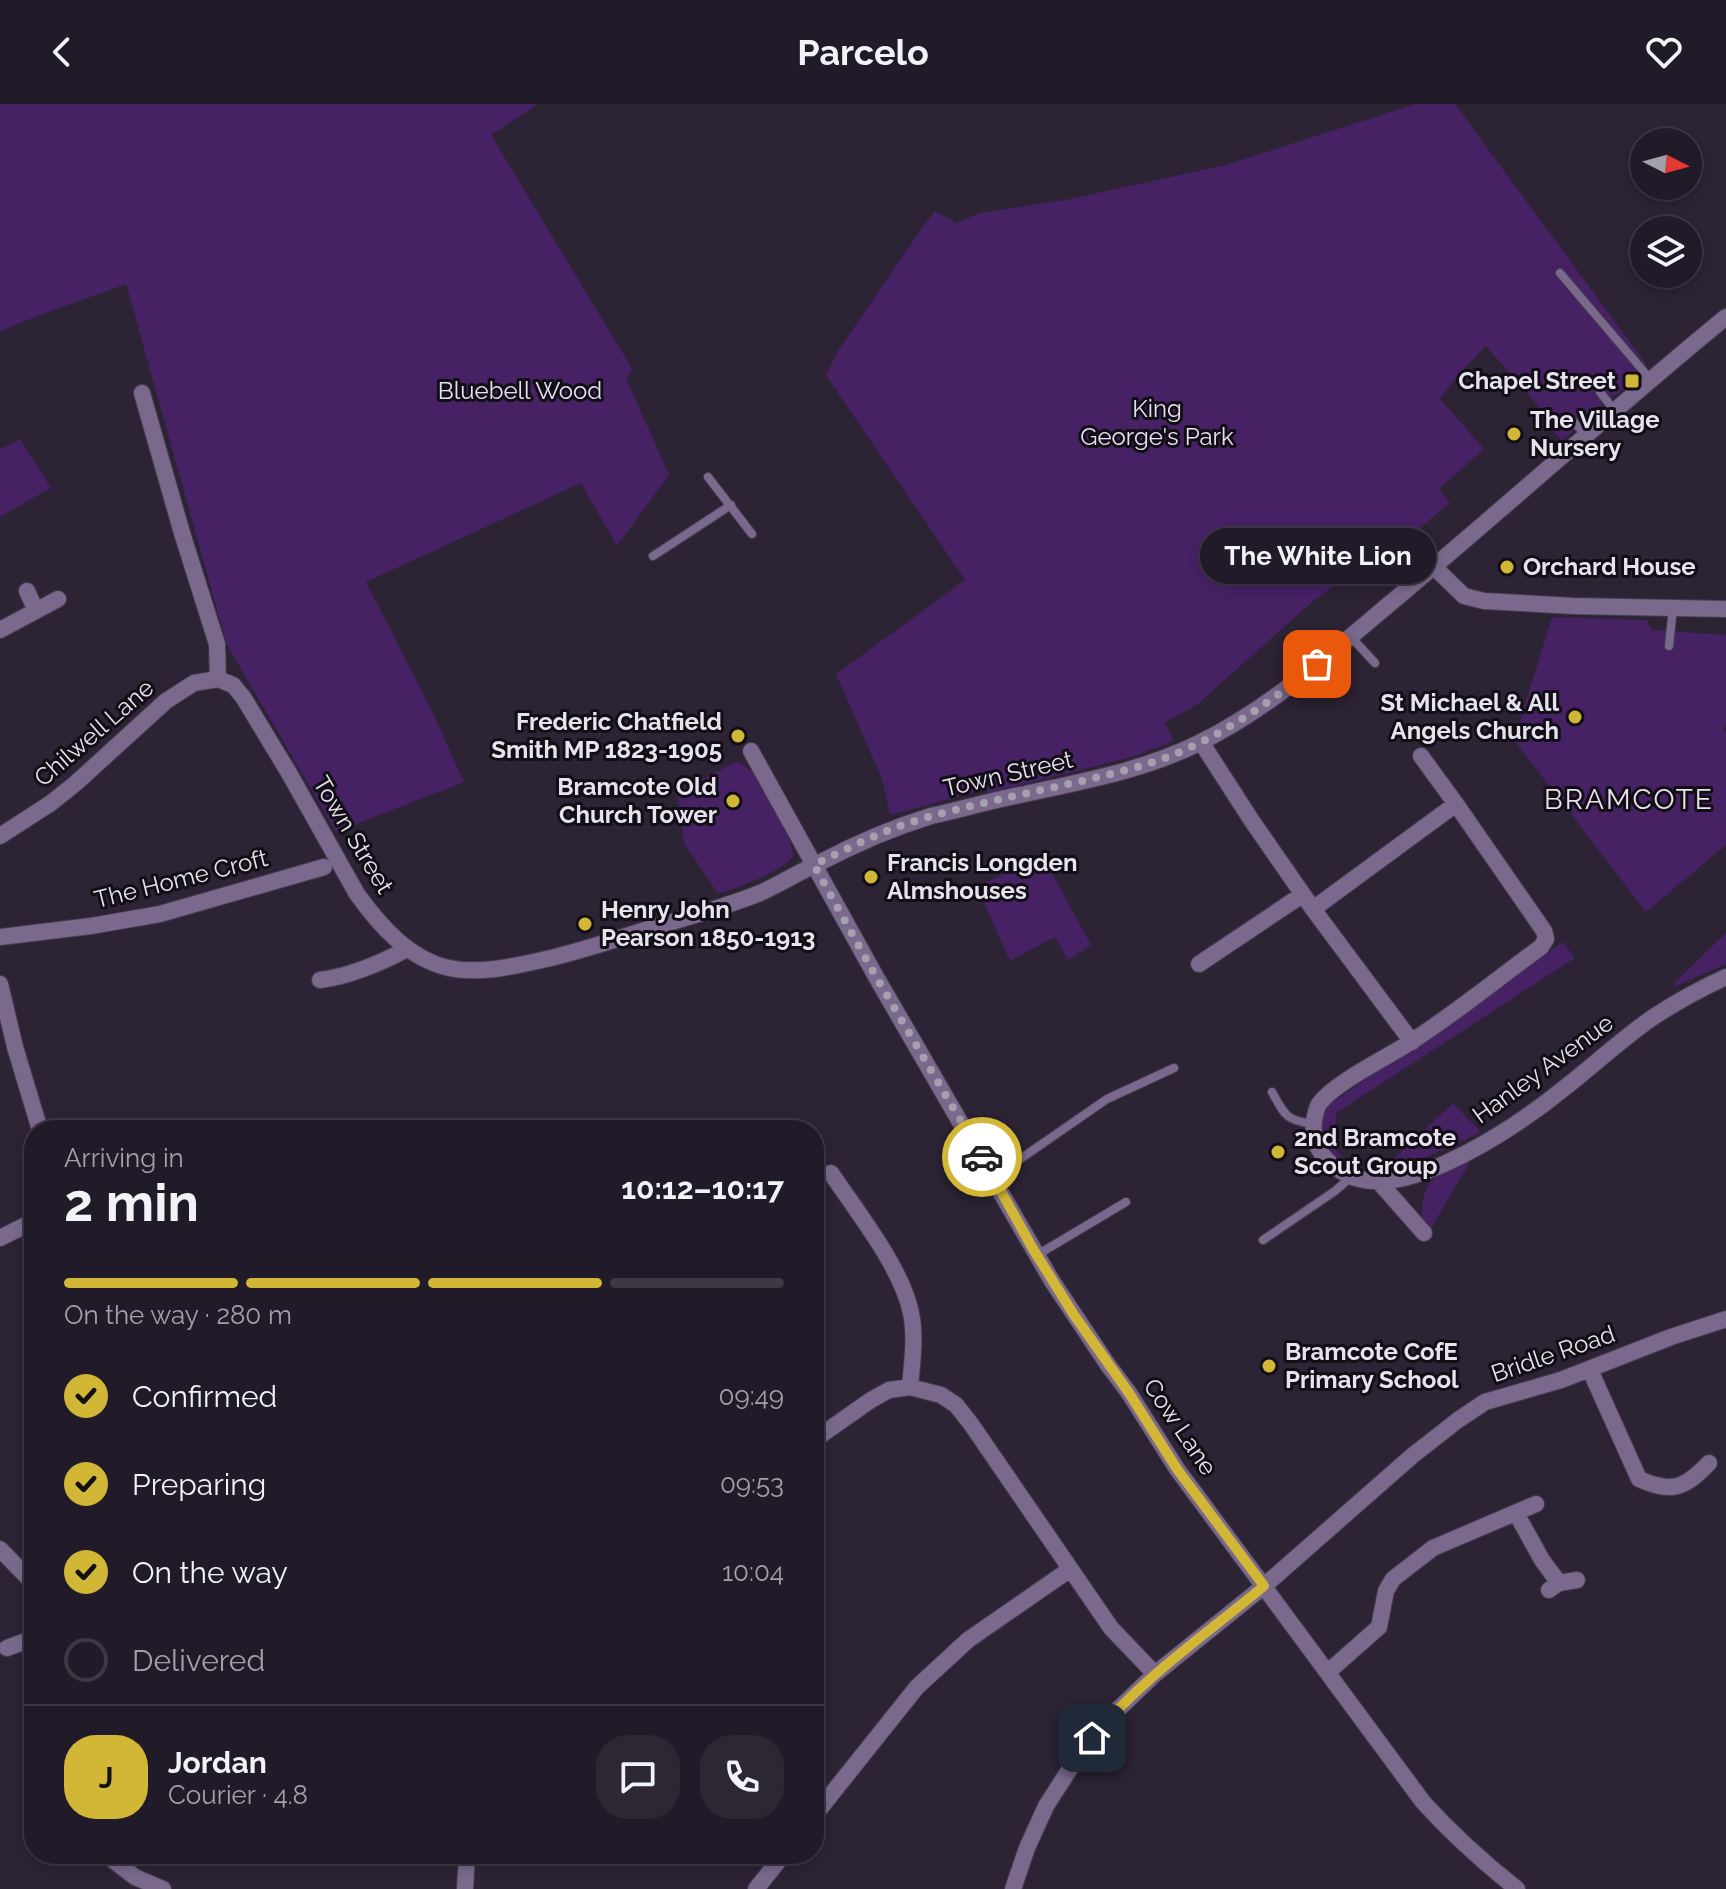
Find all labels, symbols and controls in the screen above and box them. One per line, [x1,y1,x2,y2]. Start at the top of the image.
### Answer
icon: back [40,30,84,74]
icon: heart [1642,30,1686,74]
text: Parcelo [797,31,929,73]
north arrow [1630,128,1702,200]
map controls [1630,128,1702,288]
button: layers [1630,216,1702,288]
place label: Chapel Street [1458,366,1616,395]
marker: Chapel Street [1623,372,1641,390]
park label: Bluebell Wood [438,376,602,405]
park label: King George's Park [1080,394,1234,451]
place label: The Village Nursery [1530,405,1660,462]
marker: The Village Nursery [1505,425,1523,443]
callout: The White Lion [1199,528,1435,584]
text: The White Lion [1224,541,1412,571]
place label: Orchard House [1523,552,1696,581]
marker: Orchard House [1498,558,1516,576]
pin [1283,630,1351,698]
icon: bag [1295,642,1339,686]
street label: Chilwell Lane [28,673,159,792]
place label: St Michael & All Angels Church [1380,688,1559,745]
place label: Frederic Chatfield Smith MP 1823-1905 [491,707,722,764]
marker: St Michael & All Angels Church [1566,708,1584,726]
marker: Frederic Chatfield Smith MP 1823-1905 [729,727,747,745]
street label: Town Street [940,745,1075,802]
street label: Town Street [307,771,400,899]
place label: Bramcote Old Church Tower [557,772,717,829]
district label: BRAMCOTE [1544,783,1714,816]
marker: Bramcote Old Church Tower [724,792,742,810]
street label: The Home Croft [91,843,270,914]
place label: Francis Longden Almshouses [887,848,1077,905]
marker: Francis Longden Almshouses [862,868,880,886]
place label: Henry John Pearson 1850-1913 [601,895,815,952]
marker: Henry John Pearson 1850-1913 [576,915,594,933]
street label: Hanley Avenue [1467,1008,1619,1129]
courier [942,1117,1022,1197]
place label: 2nd Bramcote Scout Group [1294,1123,1456,1180]
icon: car [960,1135,1004,1179]
text: Arriving in [64,1143,184,1173]
marker: 2nd Bramcote Scout Group [1269,1143,1287,1161]
text: 10:12–10:17 [621,1171,784,1206]
text: 2 min [64,1172,199,1233]
text: On the way · 280 m [64,1300,292,1330]
street label: Bridle Road [1487,1319,1618,1388]
place label: Bramcote CofE Primary School [1285,1337,1459,1394]
marker: Bramcote CofE Primary School [1260,1357,1278,1375]
street label: Cow Lane [1138,1373,1223,1481]
icon: check [64,1374,108,1418]
text: Confirmed [132,1379,277,1414]
text: 09:49 [719,1381,784,1411]
icon: check [64,1462,108,1506]
text: Preparing [132,1467,266,1502]
text: 09:53 [720,1469,784,1499]
icon: check [64,1550,108,1594]
text: On the way [132,1555,288,1590]
text: 10:04 [722,1557,784,1587]
text: Delivered [132,1643,265,1678]
pin [1058,1704,1126,1772]
icon: home [1070,1716,1114,1760]
button: chat [596,1735,680,1819]
button: phone [700,1735,784,1819]
text: Jordan [168,1745,267,1780]
text: J [99,1760,113,1795]
text: Courier · 4.8 [168,1780,308,1810]

